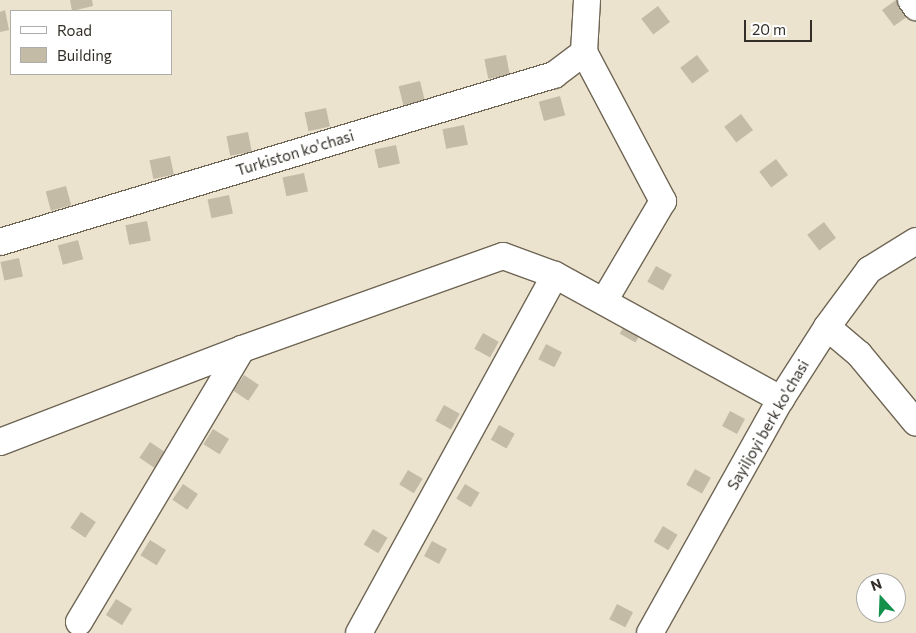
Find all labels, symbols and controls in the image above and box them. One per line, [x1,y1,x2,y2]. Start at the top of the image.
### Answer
legend [10,10,172,75]
scale bar [746,10,814,42]
text: 20 m [752,20,786,38]
text: Road [57,21,92,39]
text: Building [57,46,112,64]
street label: Turkiston ko'chasi [234,127,356,179]
street label: Sayiljoyi berk ko'chasi [723,357,813,493]
north arrow [856,573,906,623]
text: N [868,575,884,594]

